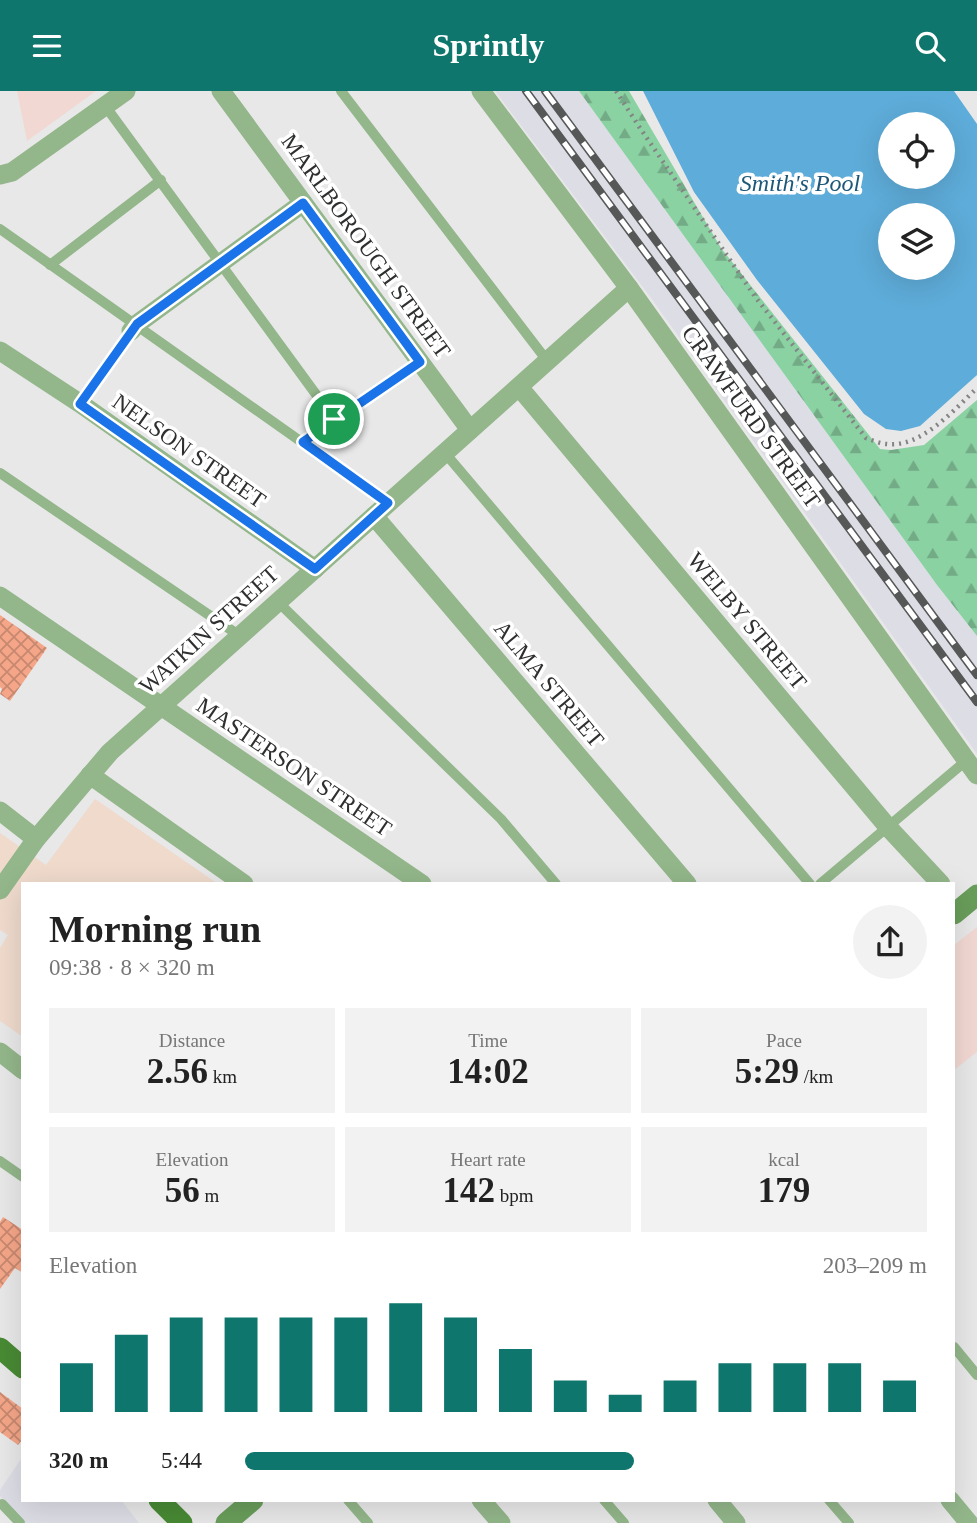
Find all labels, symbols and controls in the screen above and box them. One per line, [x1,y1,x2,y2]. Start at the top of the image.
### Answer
icon: menu [28,27,66,65]
text: Sprintly [432,27,545,63]
icon: search [911,27,949,65]
map controls [878,112,955,280]
button: locate [878,112,955,189]
street label: MARLBOROUGH STREET [276,129,456,363]
water label: Smith's Pool [740,170,861,196]
button: layers [878,203,955,280]
street label: CRAWFURD STREET [677,321,825,513]
street label: NELSON STREET [108,389,270,513]
pin [304,389,364,449]
icon: arrive [315,400,353,438]
street label: WELBY STREET [682,547,812,695]
street label: WATKIN STREET [134,561,284,699]
street label: ALMA STREET [489,616,609,752]
street label: MASTERSON STREET [192,693,396,841]
button: share [853,905,927,979]
text: Morning run [49,908,261,950]
text: 09:38 · 8 × 320 m [49,955,215,980]
text: Distance [159,1030,225,1051]
text: Time [468,1030,508,1051]
text: Pace [766,1030,802,1051]
text: 2.56 [147,1052,208,1091]
text: 14:02 [447,1052,529,1091]
text: 5:29 [735,1052,799,1091]
text: km [208,1066,237,1087]
text: /km [799,1066,833,1087]
text: Elevation [156,1149,228,1170]
text: Heart rate [450,1149,526,1170]
text: kcal [768,1149,800,1170]
text: 56 [165,1171,200,1210]
text: 142 [442,1171,495,1210]
text: 179 [758,1171,810,1210]
text: m [200,1185,219,1206]
text: bpm [495,1185,534,1206]
text: Elevation [49,1253,137,1278]
text: 203–209 m [823,1253,927,1278]
text: 320 m [49,1448,108,1473]
text: 5:44 [161,1448,202,1473]

